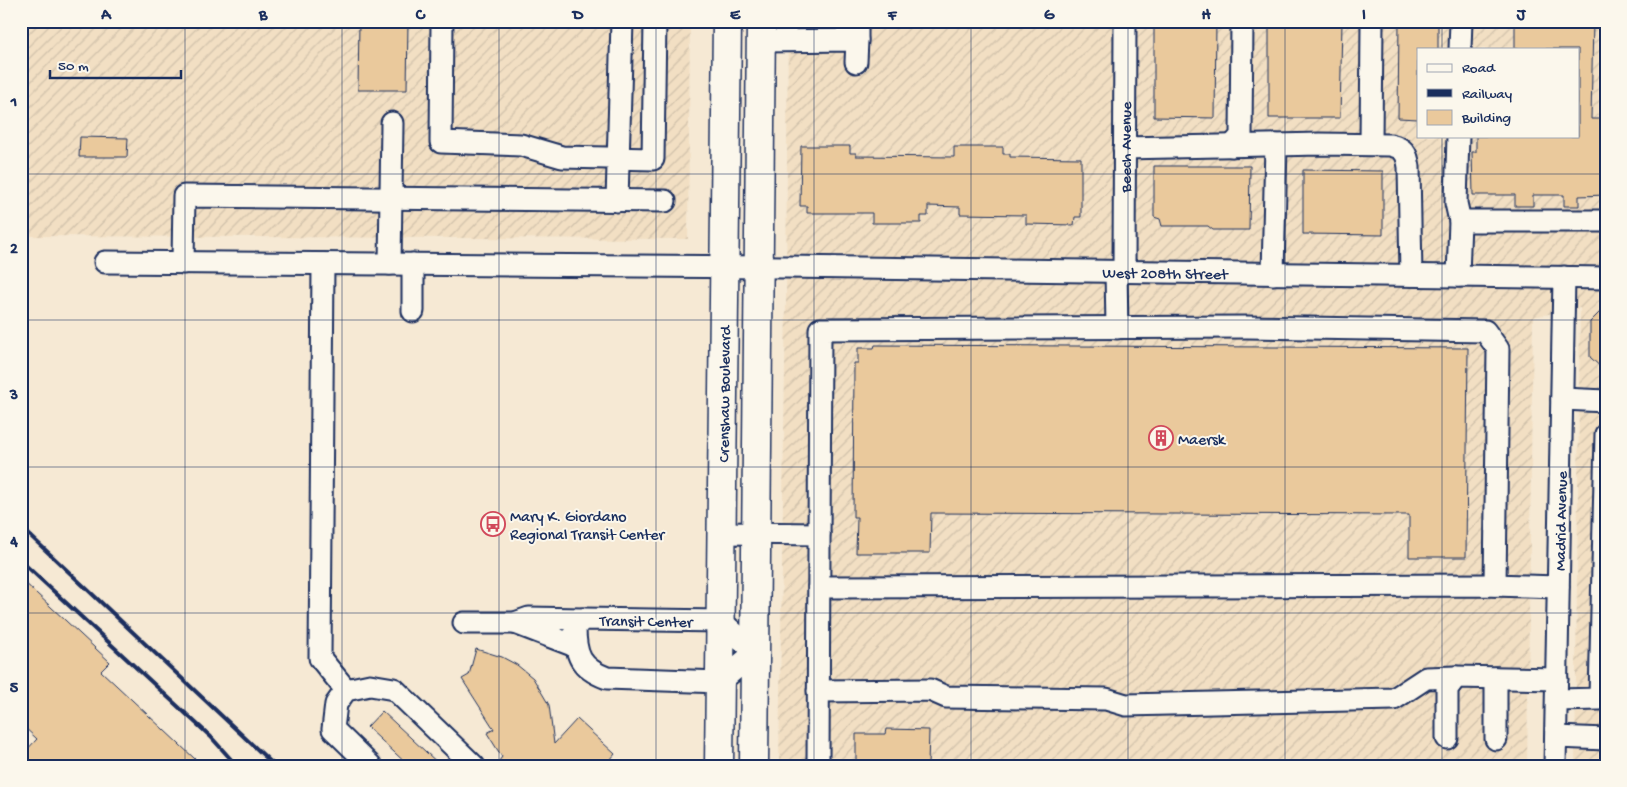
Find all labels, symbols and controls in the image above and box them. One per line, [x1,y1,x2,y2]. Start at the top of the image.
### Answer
text: A [100,7,112,26]
text: B [258,7,268,26]
text: C [415,7,426,26]
text: D [571,7,584,26]
text: E [730,7,741,26]
text: F [887,7,898,26]
text: G [1044,7,1055,26]
text: H [1201,7,1211,26]
text: I [1362,7,1366,26]
text: J [1516,7,1527,26]
scale bar [50,48,181,80]
legend [1417,48,1580,138]
text: 50 m [58,58,89,76]
text: Road [1462,60,1496,78]
text: Railway [1462,86,1513,104]
text: 1 [10,94,17,113]
street label: Beech Avenue [1118,101,1138,193]
text: Building [1461,110,1511,128]
text: 2 [10,241,18,260]
street label: West 208th Street [1102,265,1229,286]
street label: Crenshaw Boulevard [716,324,737,462]
text: 3 [9,387,18,406]
building icon: Maersk [1148,425,1174,451]
place label: Maersk [1178,432,1227,451]
street label: Madrid Avenue [1553,470,1573,571]
place label: Mary K. Giordano Regional Transit Center [510,509,666,546]
bus stop icon: Mary K. Giordano Regional Transit Center [480,511,506,537]
text: 4 [9,534,18,553]
street label: Transit Center [598,613,694,634]
text: 5 [10,680,19,699]

